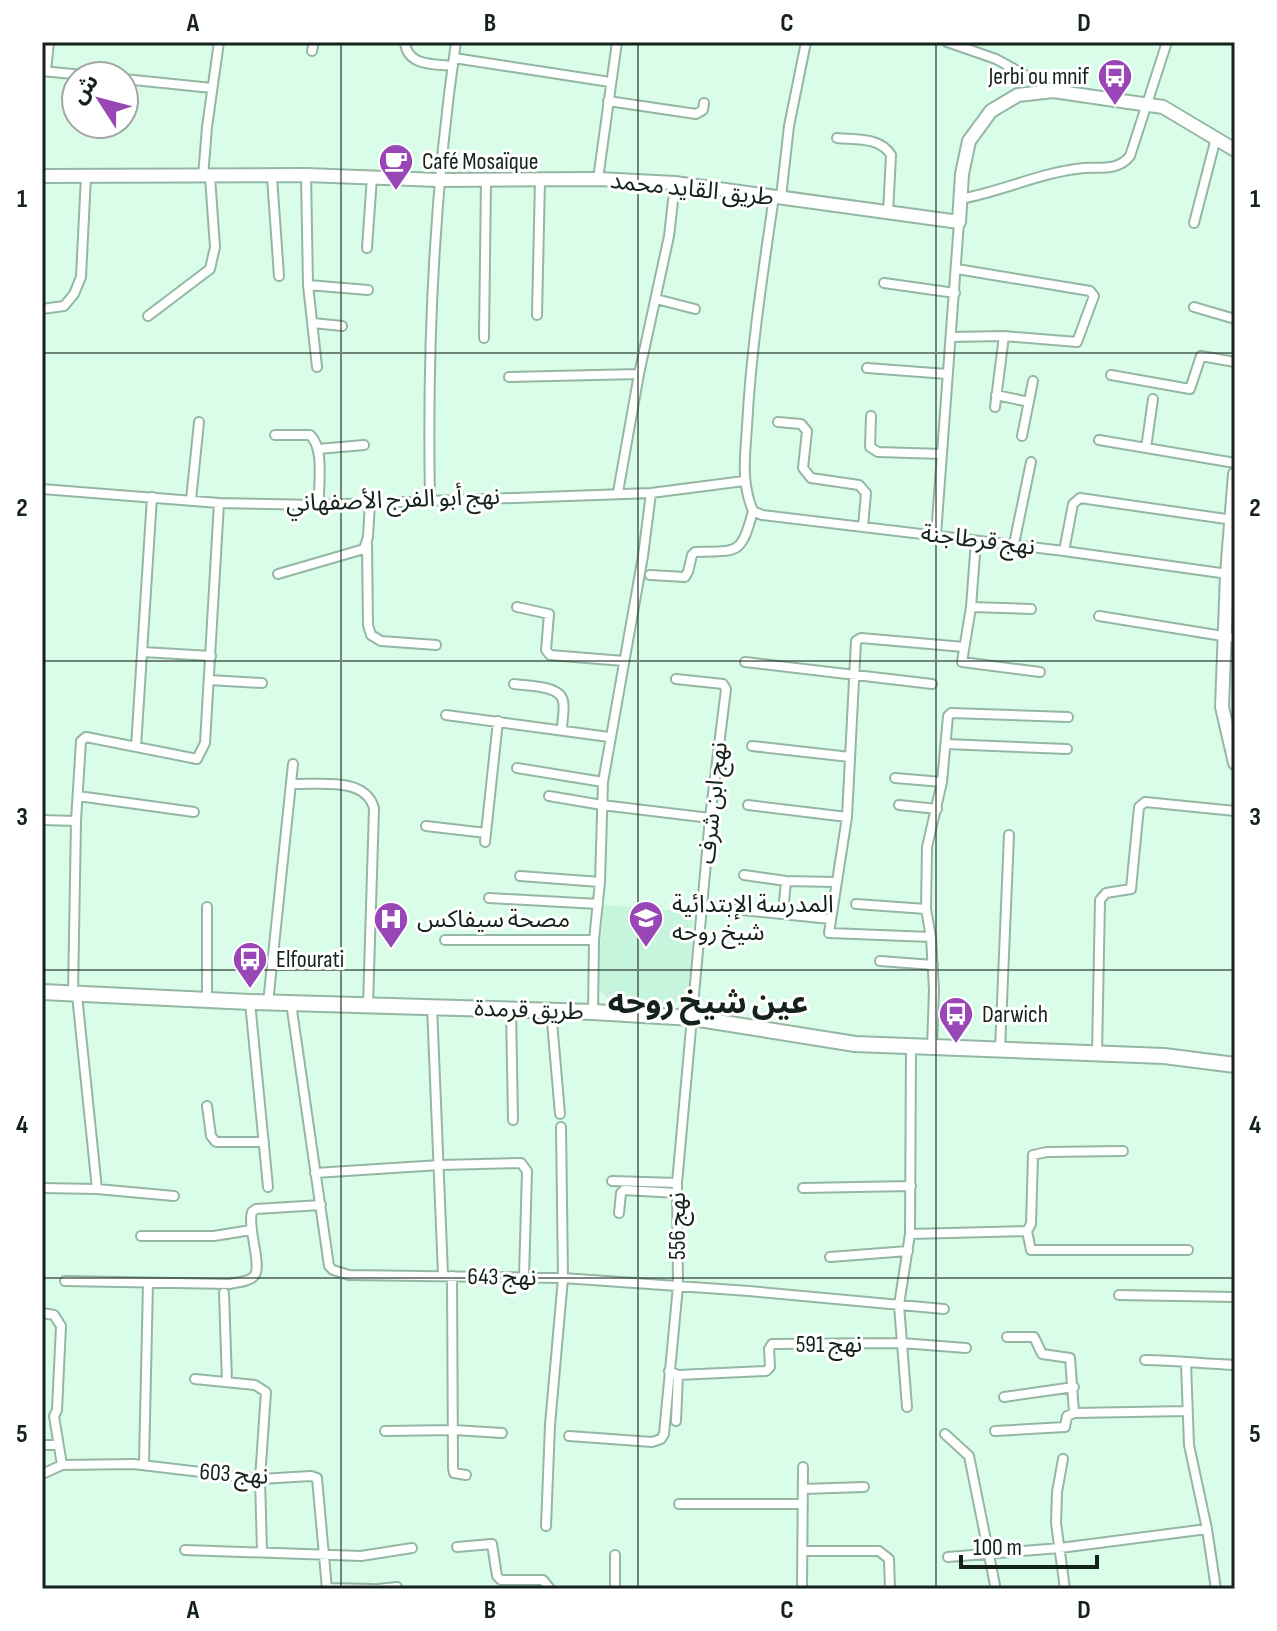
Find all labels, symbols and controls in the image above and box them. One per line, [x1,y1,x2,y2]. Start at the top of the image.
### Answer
text: A [186,8,200,39]
text: B [484,8,496,39]
text: C [780,8,794,39]
text: D [1077,8,1091,39]
bus stop icon: Jerbi ou mnif [1096,57,1134,107]
north arrow [60,60,140,140]
place label: Jerbi ou mnif [987,62,1090,91]
text: ش [65,69,105,109]
cafe icon: Café Mosaïque [377,142,415,192]
place label: Café Mosaïque [422,147,538,176]
street label: طريق القايد محمد [609,166,775,212]
text: 1 [17,184,27,215]
text: 1 [1250,184,1260,215]
street label: نهج أبو الفرج الأصفهاني [285,480,501,522]
text: 2 [16,493,28,524]
text: 2 [1249,493,1261,524]
street label: نهج قرطاجنة [919,519,1037,563]
street label: نهج ابن شرف [692,740,736,866]
text: 3 [16,802,28,833]
text: 3 [1249,802,1261,833]
place label: المدرسة الإبتدائية شيخ روحه [672,890,834,949]
school or university icon: المدرسة الإبتدائية شيخ روحه [627,899,665,949]
hospital icon: مصحة سيفاكس [372,900,410,950]
place label: مصحة سيفاكس [417,905,570,934]
bus stop icon: Elfourati [231,940,269,990]
place label: Elfourati [276,945,344,974]
district label: عين شيخ روحه [608,984,808,1026]
street label: طريق قرمدة [474,994,584,1026]
bus stop icon: Darwich [937,995,975,1045]
place label: Darwich [982,1000,1048,1029]
text: 4 [16,1110,28,1141]
text: 4 [1249,1110,1261,1141]
street label: نهج 556 [663,1192,694,1260]
street label: نهج 643 [467,1262,537,1294]
street label: نهج 591 [796,1330,862,1361]
text: 5 [16,1419,28,1450]
text: 5 [1249,1419,1261,1450]
street label: نهج 603 [198,1457,270,1493]
scale bar [961,1519,1097,1569]
text: 100 m [973,1533,1022,1562]
text: A [186,1595,200,1626]
text: B [484,1595,496,1626]
text: C [780,1595,794,1626]
text: D [1077,1595,1091,1626]

